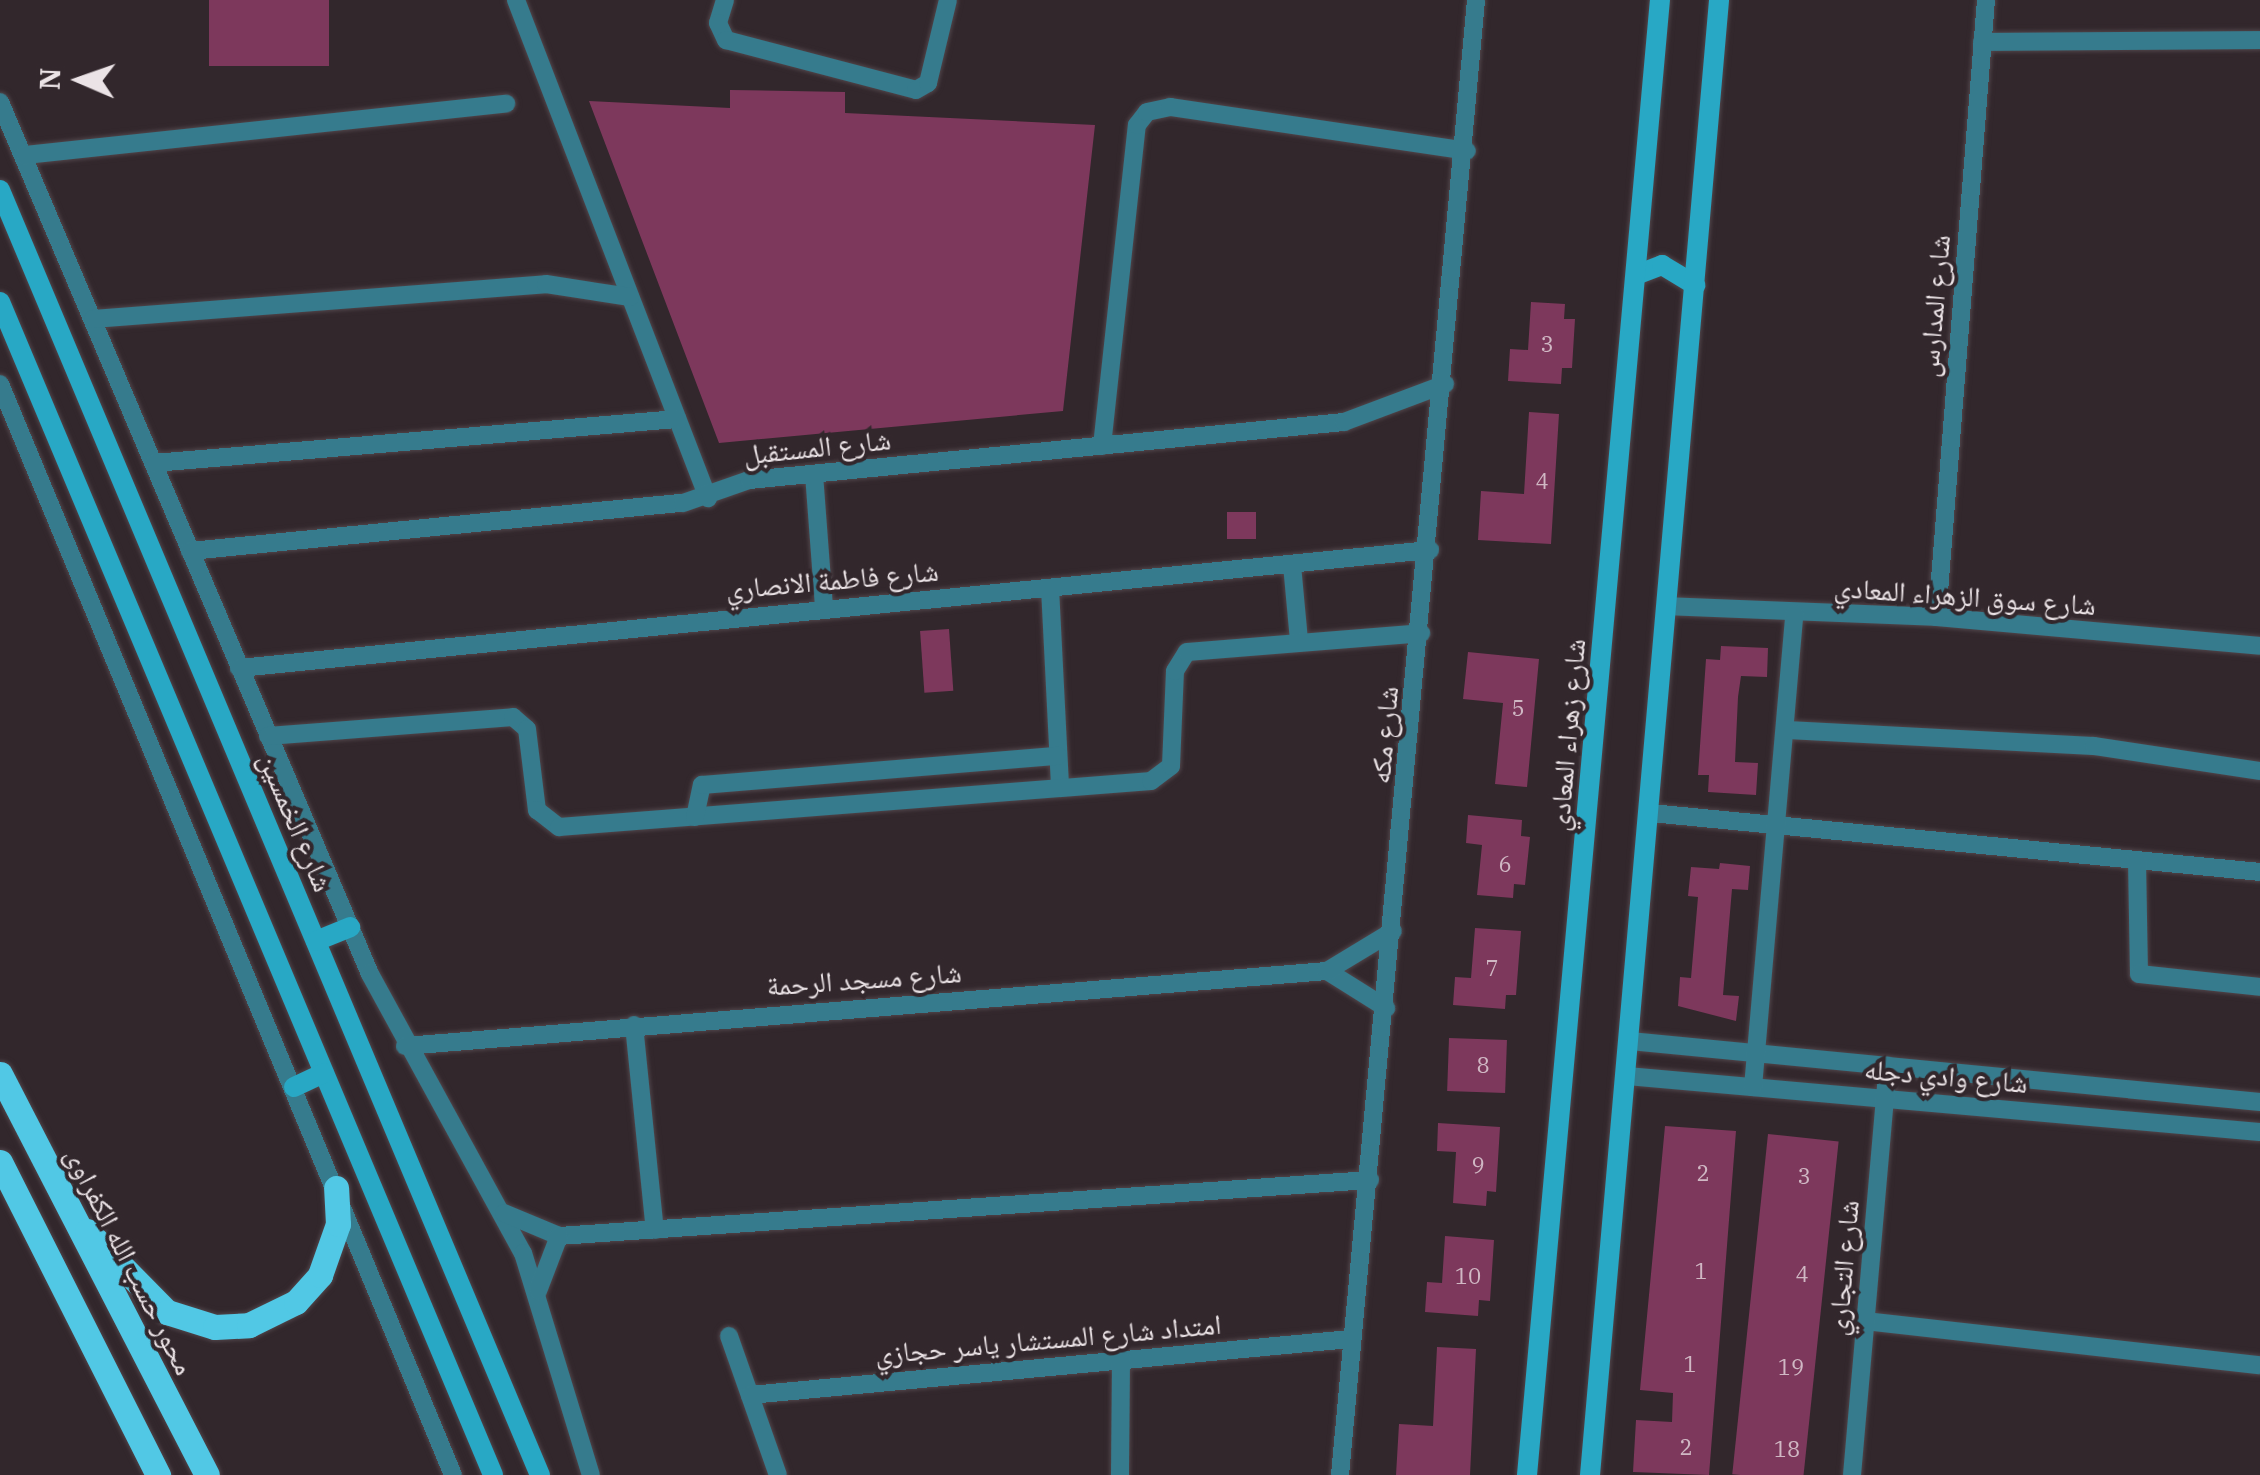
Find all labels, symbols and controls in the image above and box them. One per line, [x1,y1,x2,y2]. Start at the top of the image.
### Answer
north arrow [30,30,130,130]
text: N [31,67,68,91]
street label: شارع المدارس [1911,233,1957,379]
house number: 3 [1540,331,1554,357]
street label: شارع المستقبل [742,423,892,471]
house number: 4 [1535,468,1549,494]
street label: شارع فاطمة الانصاري [724,554,940,606]
street label: شارع سوق الزهراء المعادي [1833,570,2097,622]
street label: شارع زهراء المعادي [1542,637,1592,833]
street label: شارع مكه [1363,685,1405,785]
house number: 5 [1511,695,1525,721]
street label: شارع الخمسين [252,748,340,896]
house number: 6 [1498,851,1512,877]
street label: شارع مسجد الرحمة [765,955,963,1003]
house number: 7 [1485,955,1499,981]
house number: 8 [1476,1052,1490,1078]
street label: شارع وادي دجله [1863,1052,2029,1100]
street label: محور حسب الله الكفراوى [58,1142,202,1380]
house number: 9 [1471,1152,1485,1178]
house number: 2 [1696,1160,1710,1186]
house number: 3 [1797,1163,1811,1189]
street label: شارع التجاري [1820,1199,1866,1337]
house number: 1 [1694,1258,1708,1284]
house number: 4 [1795,1261,1809,1287]
house number: 10 [1455,1263,1481,1289]
street label: امتداد شارع المستشار ياسر حجازي [873,1307,1223,1371]
house number: 1 [1683,1351,1697,1377]
house number: 19 [1778,1354,1804,1380]
house number: 2 [1679,1434,1693,1460]
house number: 18 [1774,1436,1800,1462]

